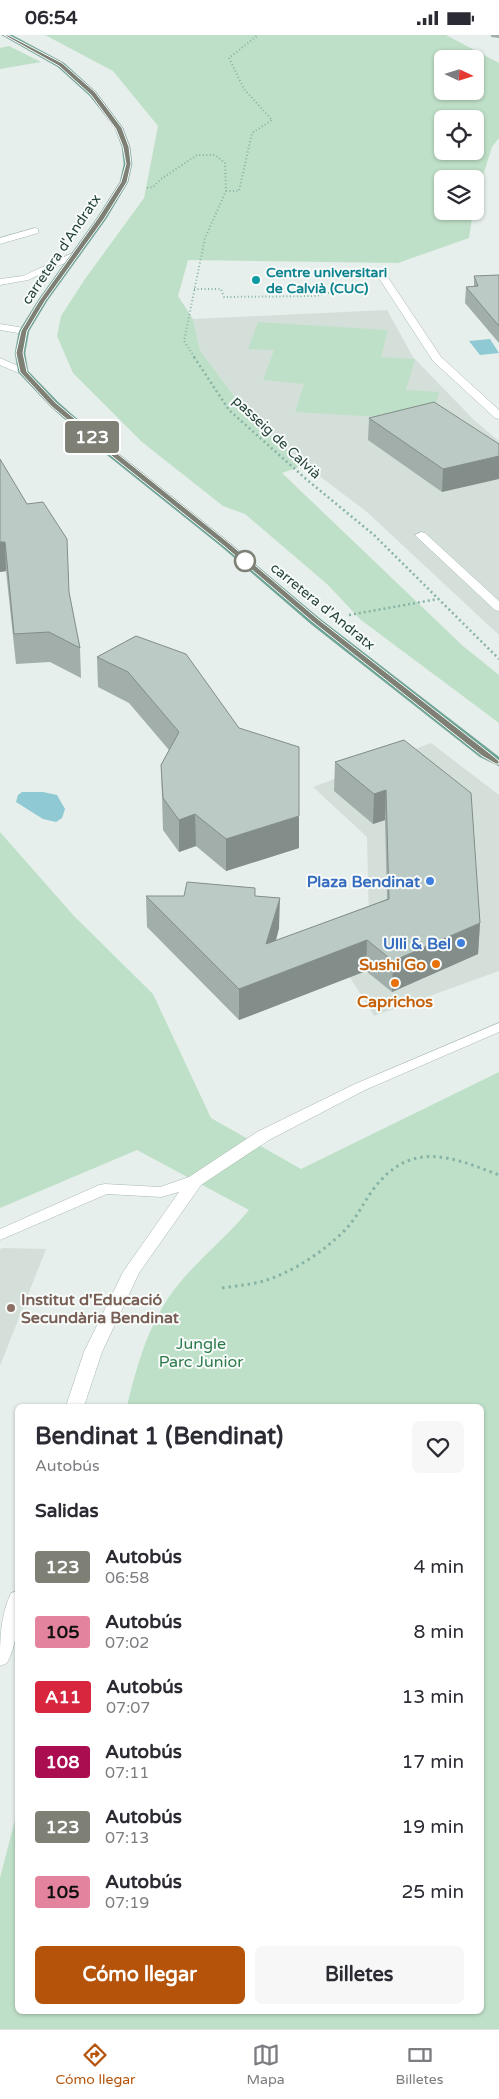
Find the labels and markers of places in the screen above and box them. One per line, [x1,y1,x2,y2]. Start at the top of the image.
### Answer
place label: Centre universitari de Calvià (CUC) [266,264,387,297]
marker: Centre universitari de Calvià (CUC) [250,274,262,286]
unlabelled marker [234,550,256,572]
place label: Plaza Bendinat [307,872,421,892]
marker: Plaza Bendinat [424,875,436,887]
place label: Ulli & Bel [383,934,451,954]
marker: Ulli & Bel [455,937,467,949]
place label: Sushi Go [359,955,426,975]
marker: Sushi Go [430,958,442,970]
marker: Caprichos [389,977,401,989]
place label: Caprichos [357,992,433,1012]
place label: Institut d'Educació Secundària Bendinat [21,1290,180,1328]
marker: Institut d'Educació Secundària Bendinat [5,1302,17,1314]

